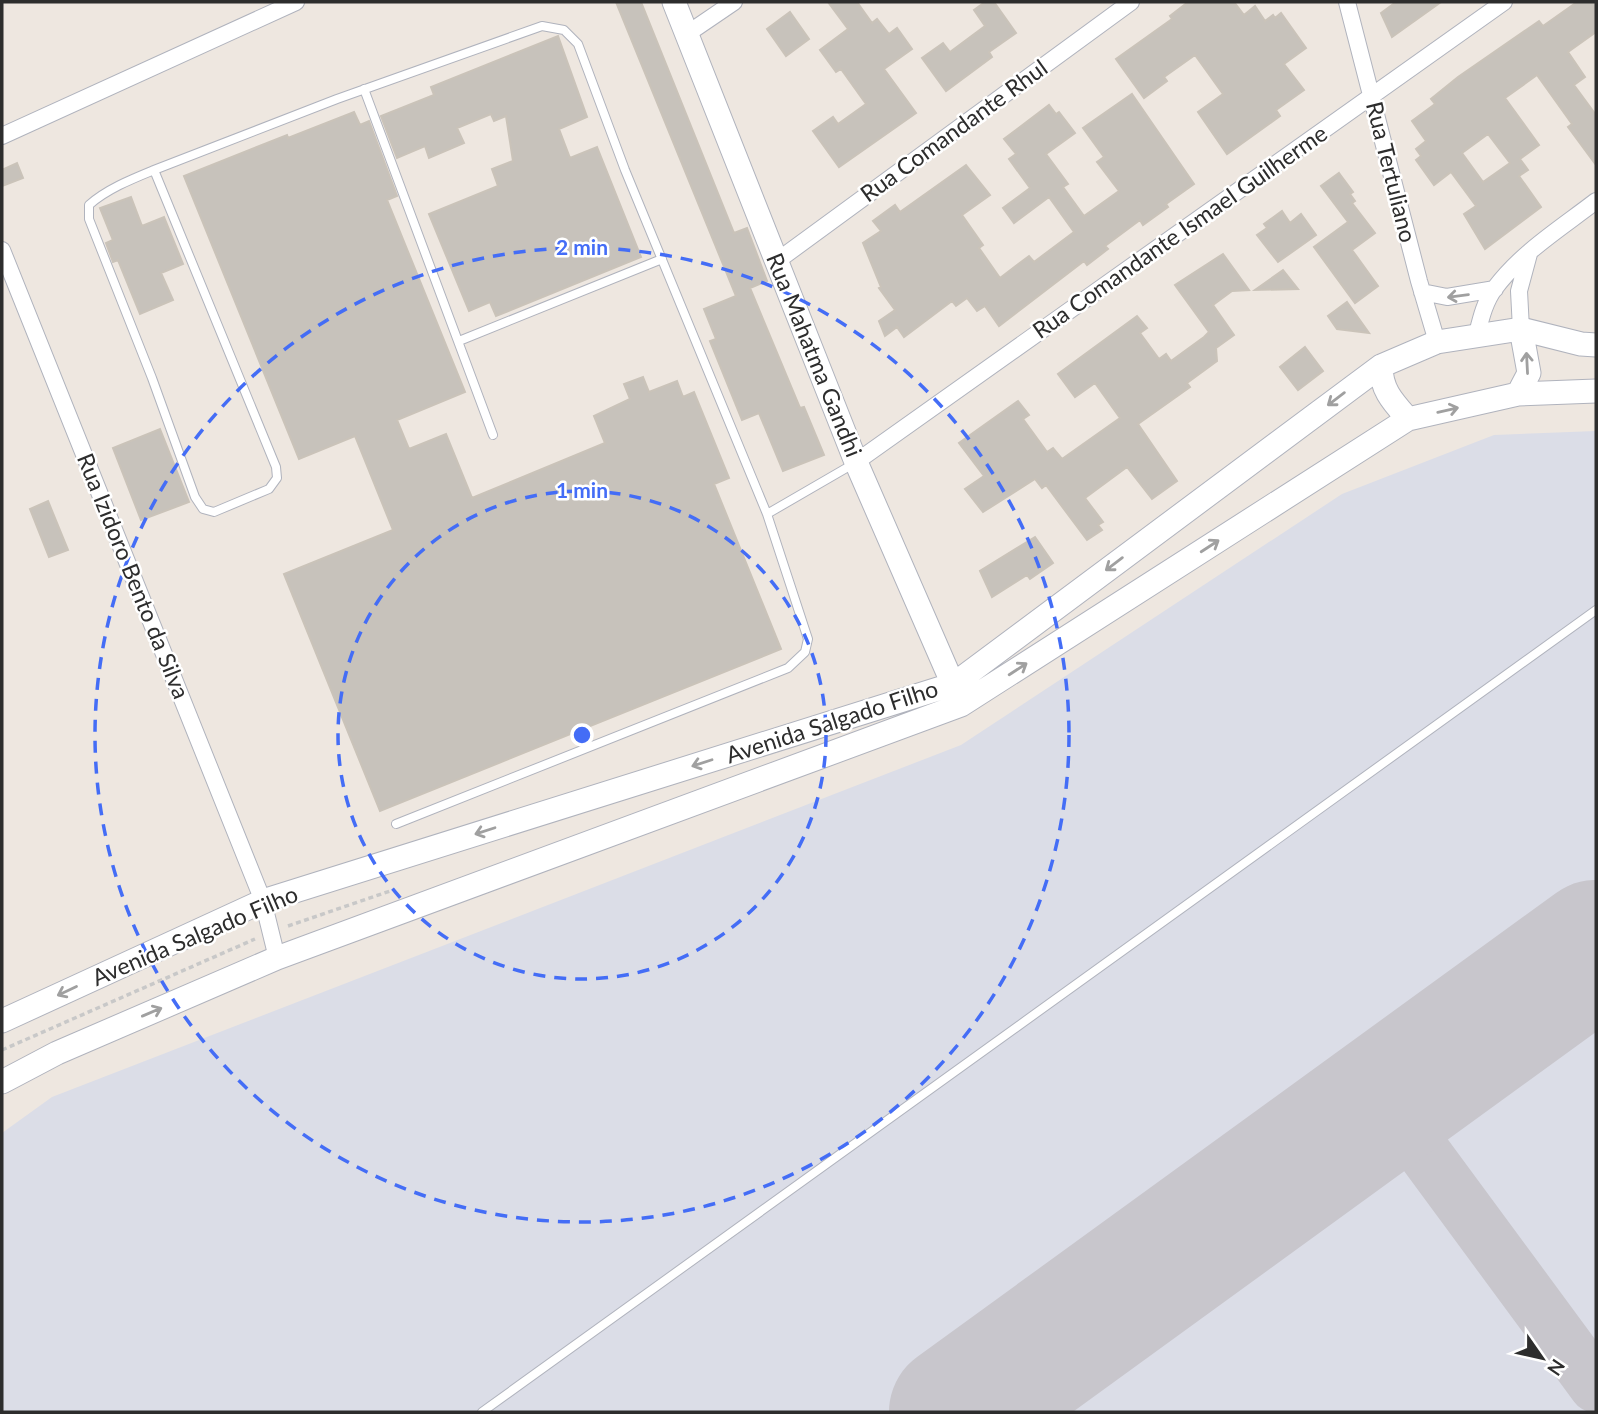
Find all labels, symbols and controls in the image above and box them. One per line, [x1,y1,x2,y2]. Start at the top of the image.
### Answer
street label: Rua Comandante Rhul [855,53,1052,207]
street label: Rua Tertuliano [1361,99,1423,245]
street label: Rua Comandante Ismael Guilherme [1027,118,1332,344]
text: 2 min [556,234,608,259]
street label: Rua Mahatma Gandhi [761,249,869,461]
one-way arrow [1448,289,1470,302]
one-way arrow [1520,352,1533,374]
one-way arrow [1327,392,1346,407]
one-way arrow [1436,403,1459,417]
street label: Rua Izidoro Bento da Silva [72,449,196,702]
text: 1 min [556,477,608,502]
one-way arrow [1200,539,1219,554]
one-way arrow [1105,557,1124,572]
one-way arrow [1008,661,1028,675]
street label: Avenida Salgado Filho [722,674,941,769]
centre of rings [570,723,594,747]
one-way arrow [691,757,713,770]
one-way arrow [474,826,496,839]
street label: Avenida Salgado Filho [87,879,302,991]
one-way arrow [57,985,78,998]
one-way arrow [141,1005,163,1018]
north arrow [1507,1323,1577,1393]
text: N [1543,1355,1570,1380]

